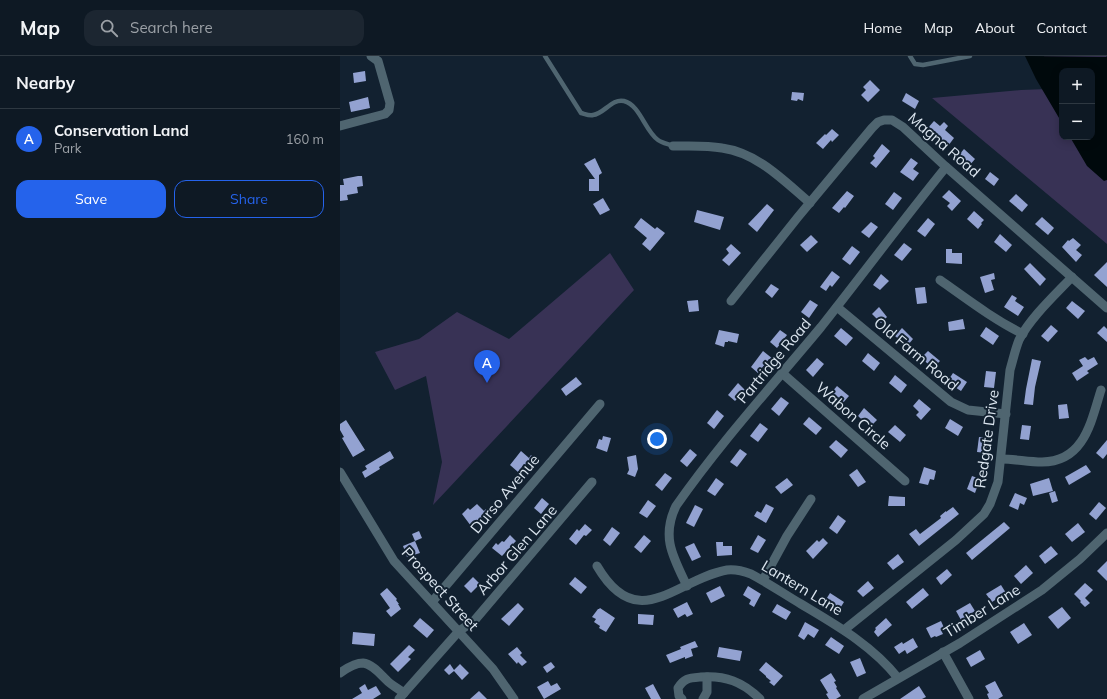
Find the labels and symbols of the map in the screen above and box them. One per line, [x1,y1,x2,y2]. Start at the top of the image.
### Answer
street label: Magna Road [904,108,984,181]
street label: Old Farm Road [870,313,962,394]
street label: Partridge Road [732,314,815,407]
pin: A [474,350,500,383]
street label: Wabon Circle [812,378,895,453]
street label: Redgate Drive [970,389,1003,489]
your location [647,429,667,449]
street label: Durso Avenue [466,450,543,537]
street label: Arbor Glen Lane [472,501,561,599]
street label: Prospect Street [398,543,483,634]
street label: Lantern Lane [758,556,846,619]
street label: Timber Lane [940,580,1023,642]

